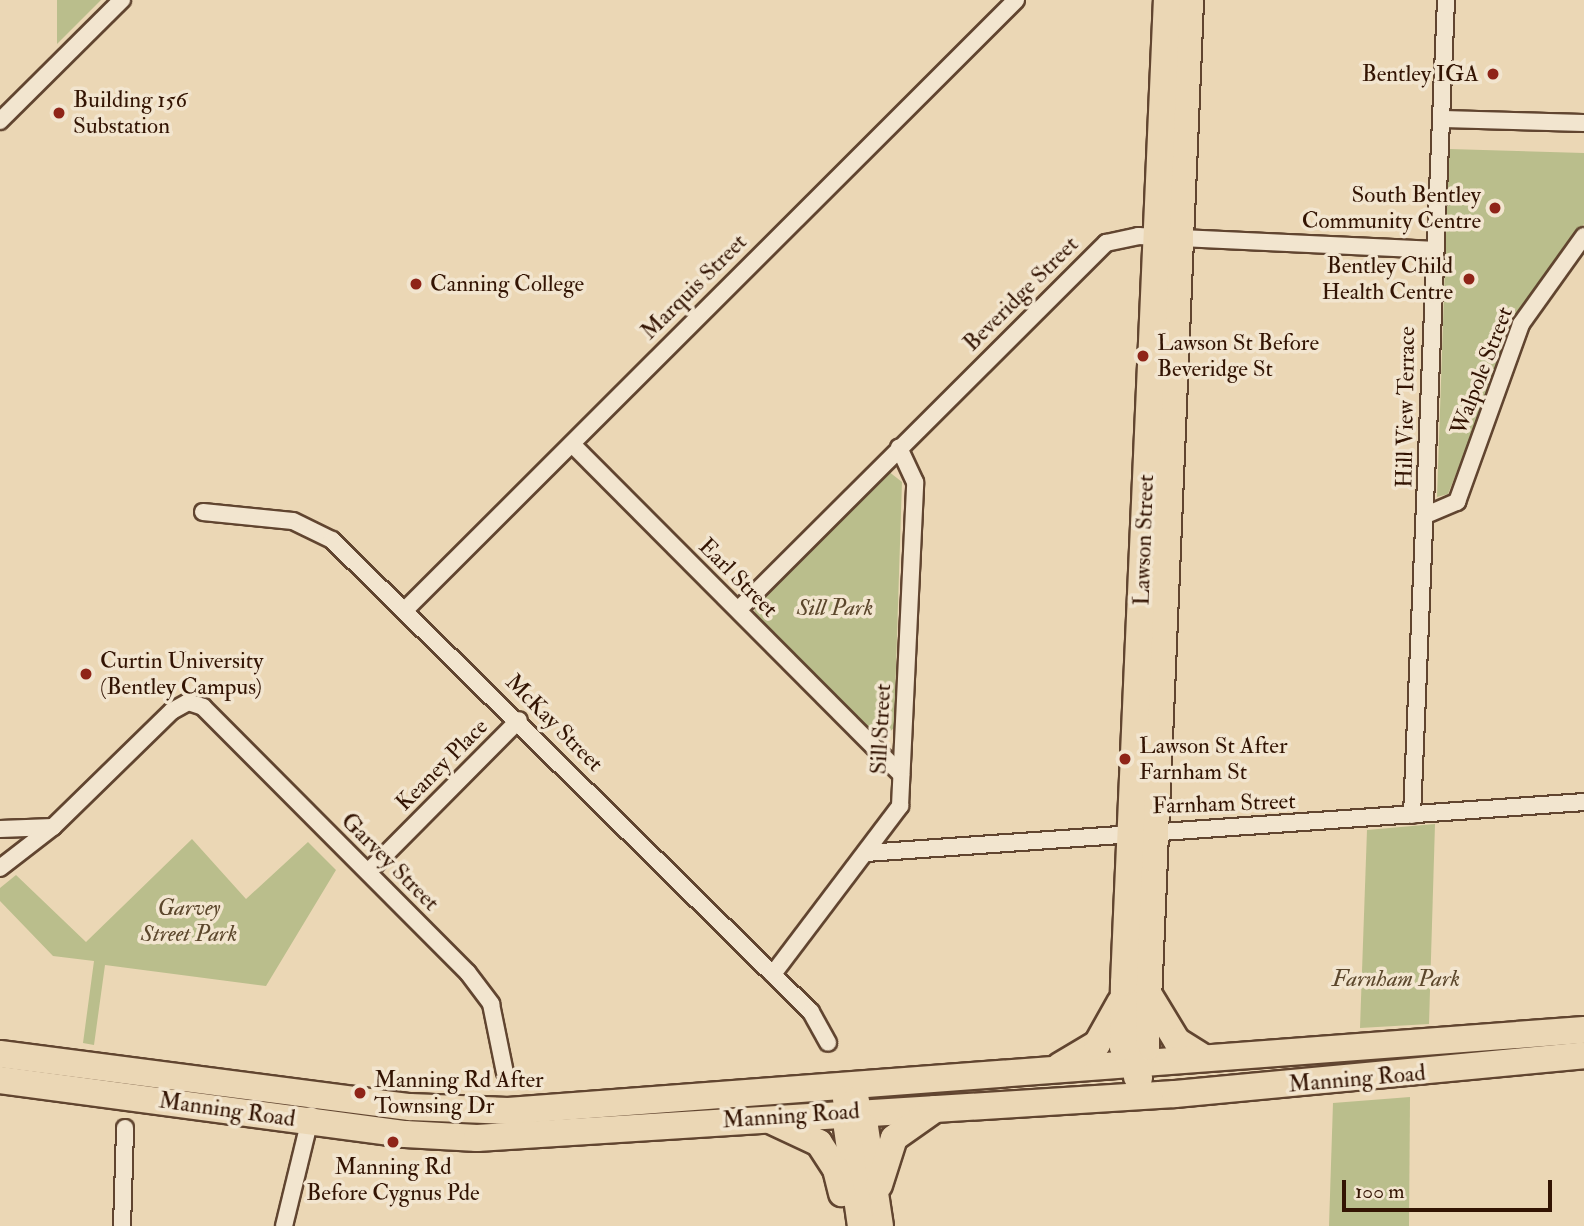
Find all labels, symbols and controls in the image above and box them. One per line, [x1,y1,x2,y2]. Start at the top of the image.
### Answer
place label: Bentley IGA [1362,60,1479,88]
marker: Bentley IGA [1485,66,1501,82]
place label: Building 156 Substation [73,86,187,140]
marker: Building 156 Substation [51,105,67,121]
place label: South Bentley Community Centre [1302,181,1481,235]
marker: South Bentley Community Centre [1487,200,1503,216]
street label: Marquis Street [635,228,753,346]
street label: Beveridge Street [958,231,1084,357]
place label: Bentley Child Health Centre [1321,252,1453,306]
marker: Bentley Child Health Centre [1459,269,1479,289]
place label: Canning College [430,270,584,298]
marker: Canning College [408,276,424,292]
street label: Walpole Street [1445,303,1519,439]
street label: Hill View Terrace [1391,326,1421,488]
place label: Lawson St Before Beveridge St [1157,329,1319,383]
marker: Lawson St Before Beveridge St [1135,348,1151,364]
street label: Lawson Street [1128,474,1160,606]
street label: Earl Street [693,533,783,623]
park label: Sill Park [797,594,873,622]
place label: Curtin University (Bentley Campus) [100,647,263,701]
marker: Curtin University (Bentley Campus) [78,666,94,682]
street label: McKay Street [499,668,609,778]
street label: Sill Street [865,683,897,775]
street label: Keaney Place [390,713,494,817]
place label: Lawson St After Farnham St [1139,732,1288,786]
marker: Lawson St After Farnham St [1117,751,1133,767]
street label: Farnham Street [1152,788,1296,820]
street label: Garvey Street [335,807,445,917]
park label: Garvey Street Park [141,894,237,948]
park label: Farnham Park [1332,965,1460,993]
street label: Manning Road [1287,1059,1427,1099]
place label: Manning Rd After Townsing Dr [374,1066,544,1120]
marker: Manning Rd After Townsing Dr [352,1085,368,1101]
street label: Manning Road [157,1087,297,1133]
street label: Manning Road [721,1097,861,1135]
marker: Manning Rd Before Cygnus Pde [385,1134,401,1150]
place label: Manning Rd Before Cygnus Pde [306,1153,480,1207]
scale bar [1346,1166,1556,1210]
text: 100 m [1355,1178,1405,1205]

